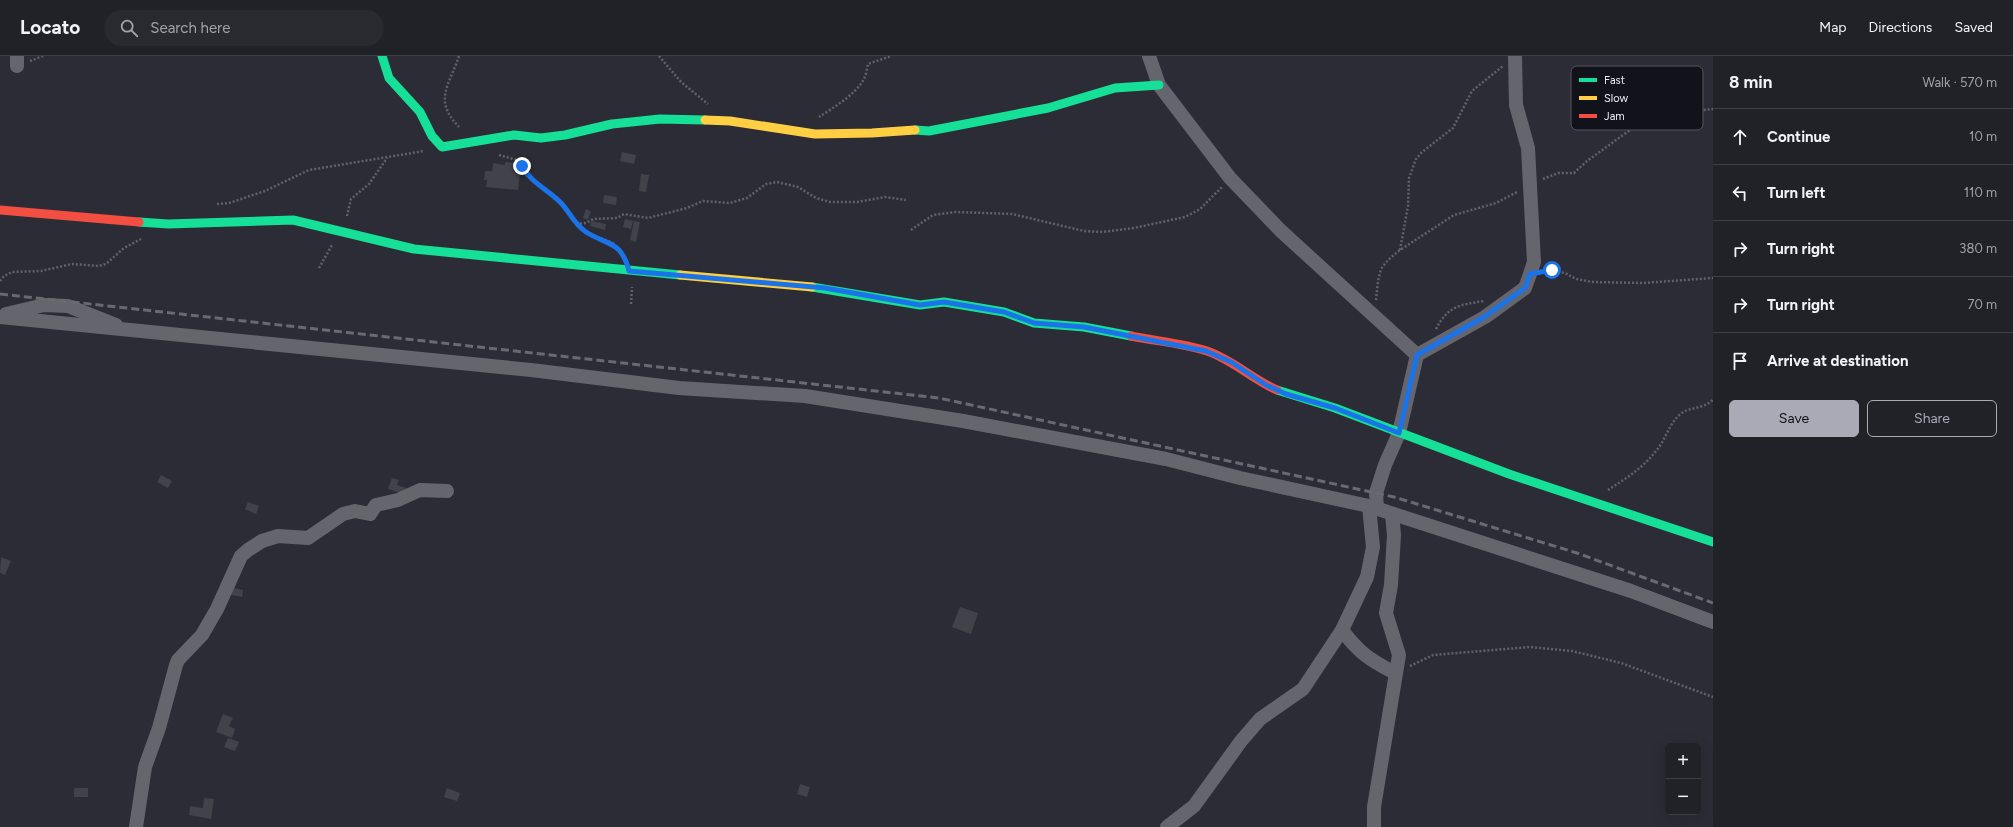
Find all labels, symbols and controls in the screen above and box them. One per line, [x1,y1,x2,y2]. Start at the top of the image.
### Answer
search box [104,10,384,46]
text: Locato [20,16,80,39]
icon: search [118,17,140,39]
text: Search here [150,19,230,37]
text: Map [1819,19,1847,36]
text: Directions [1869,19,1932,36]
text: Saved [1954,19,1993,36]
legend [1571,66,1703,130]
text: 8 min [1729,72,1772,92]
text: Fast [1604,74,1625,87]
text: Walk · 570 m [1922,75,1997,90]
text: Slow [1604,92,1628,105]
text: Jam [1604,110,1625,123]
icon: ahead [1729,126,1751,148]
text: Continue [1767,128,1830,146]
text: 10 m [1969,129,1997,144]
route end [513,157,531,175]
icon: left [1729,182,1751,204]
text: Turn left [1767,184,1825,202]
text: 110 m [1964,185,1997,200]
icon: right [1729,238,1751,260]
text: Turn right [1767,240,1835,258]
text: 380 m [1959,241,1997,256]
route start [1543,261,1561,279]
icon: right [1729,294,1751,316]
text: Turn right [1767,296,1835,314]
text: 70 m [1967,297,1997,312]
icon: arrive [1729,350,1751,372]
text: Arrive at destination [1767,352,1908,370]
button: Save [1729,400,1859,437]
button: Share [1867,400,1997,437]
map controls [1665,743,1701,815]
button: + [1665,743,1701,779]
button: − [1665,779,1701,815]

